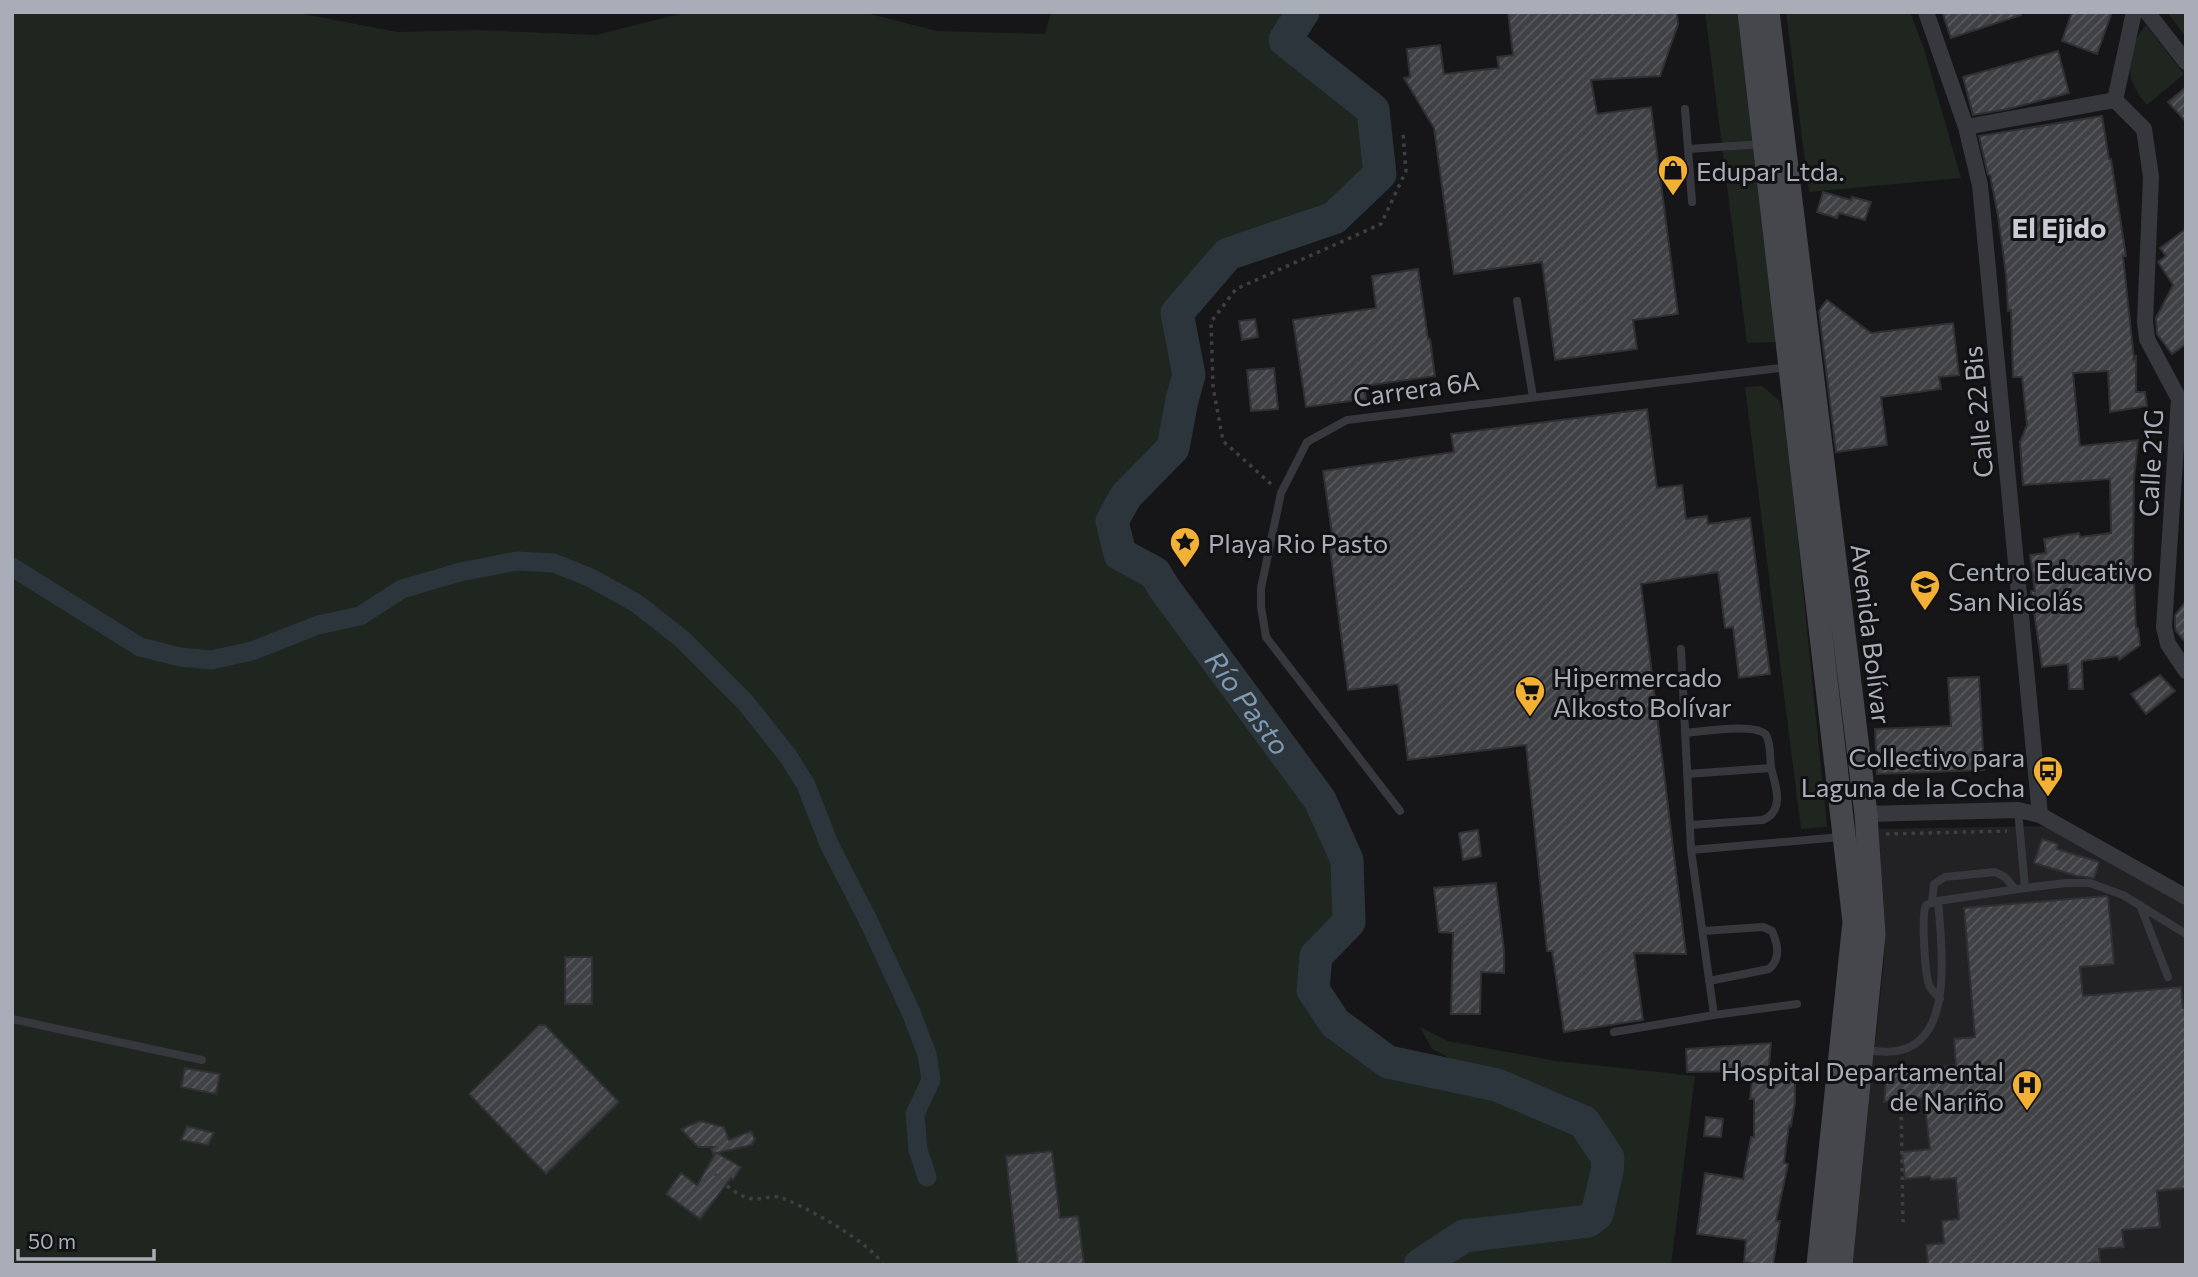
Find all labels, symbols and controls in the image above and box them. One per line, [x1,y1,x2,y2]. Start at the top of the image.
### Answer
shop icon: Edupar Ltda. [1656,153,1690,197]
place label: Edupar Ltda. [1696,155,1845,186]
district label: El Ejido [2011,210,2107,244]
street label: Calle 22 Bis [1956,345,1998,479]
street label: Carrera 6A [1351,364,1481,412]
street label: Calle 21G [2132,408,2168,518]
place icon: Playa Rio Pasto [1168,525,1202,569]
place label: Playa Rio Pasto [1208,527,1388,558]
street label: Avenida Bolívar [1846,542,1898,726]
place label: Centro Educativo San Nicolás [1948,555,2153,616]
school or university icon: Centro Educativo San Nicolás [1908,568,1942,612]
water label: Río Pasto [1199,644,1298,761]
place label: Hipermercado Alkosto Bolívar [1553,661,1732,722]
supermarket icon: Hipermercado Alkosto Bolívar [1513,674,1547,718]
place label: Collectivo para Laguna de la Cocha [1801,741,2025,802]
bus stop icon: Collectivo para Laguna de la Cocha [2031,754,2065,798]
place label: Hospital Departamental de Nariño [1721,1055,2004,1116]
hospital icon: Hospital Departamental de Nariño [2010,1068,2044,1112]
scale bar [18,1218,154,1262]
text: 50 m [28,1228,76,1253]

